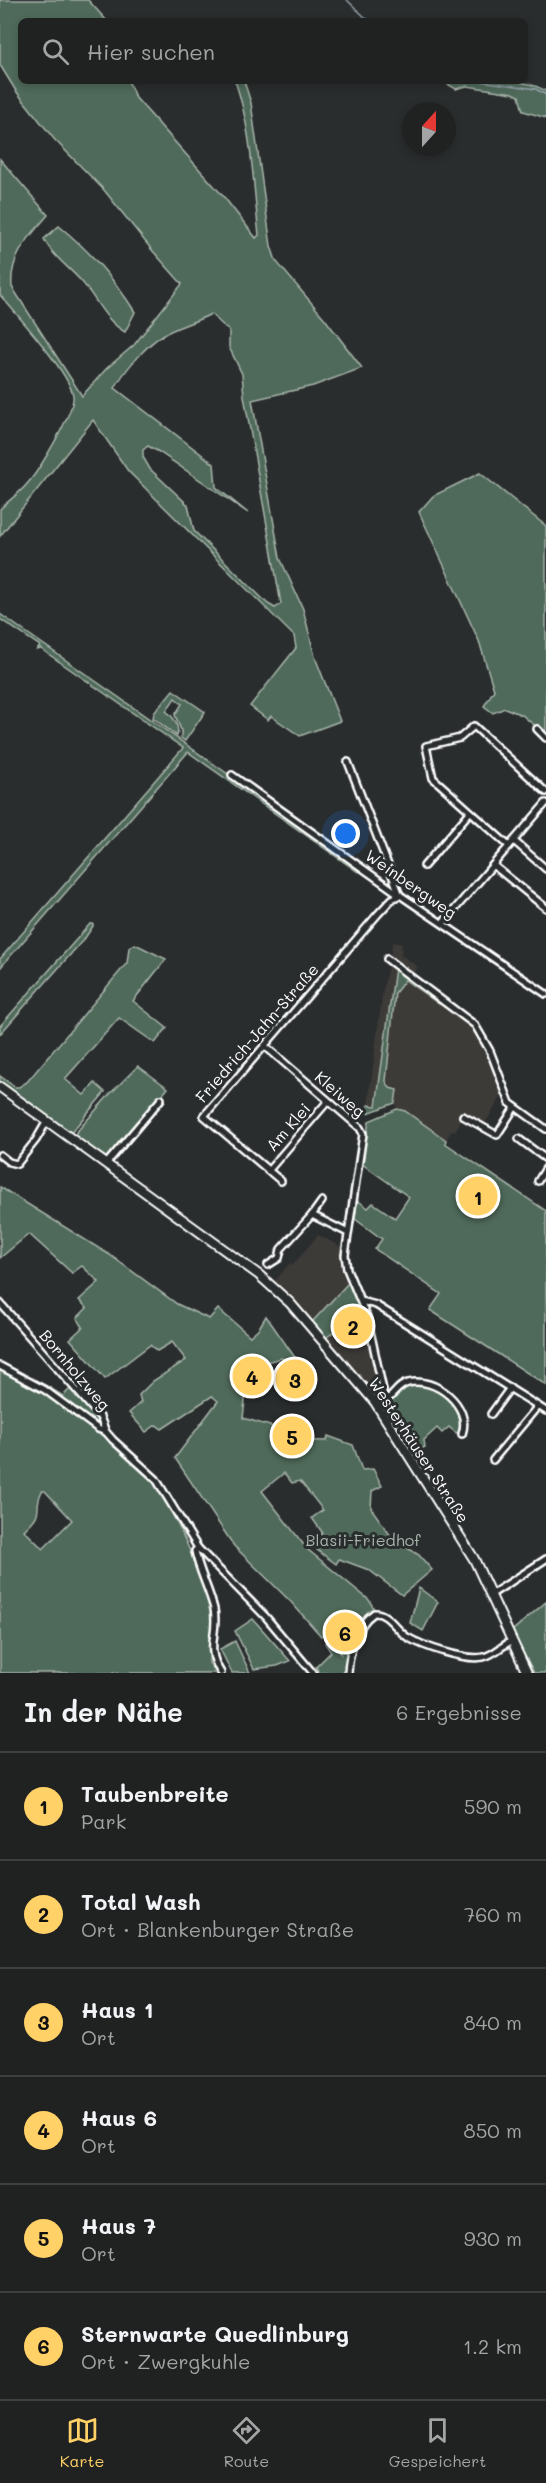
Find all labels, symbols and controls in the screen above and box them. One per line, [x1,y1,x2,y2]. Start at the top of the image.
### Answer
search box [18,18,528,84]
icon: search [39,35,72,68]
text: Hier suchen [87,37,215,66]
north arrow [402,102,456,156]
your location [331,819,360,848]
street label: Weinbergweg [362,844,461,923]
street label: Friedrich-Jahn-Straße [190,959,323,1107]
street label: Kleiweg [311,1066,370,1121]
street label: Am Klei [261,1098,314,1155]
pin: 1 [458,1174,498,1218]
pin: 2 [334,1304,372,1348]
street label: Bornholzweg [35,1325,115,1414]
pin: 4 [232,1354,272,1398]
pin: 3 [276,1356,314,1402]
street label: Westerhäuser Straße [364,1373,474,1526]
pin: 5 [272,1414,312,1458]
park label: Blasii-Friedhof [306,1529,421,1550]
pin: 6 [326,1610,364,1654]
text: In der Nähe [24,1695,183,1729]
text: 6 Ergebnisse [396,1699,522,1725]
text: Taubenbreite [81,1779,229,1808]
text: 1 [39,1793,48,1819]
text: 590 m [464,1793,522,1819]
text: Park [81,1808,126,1834]
text: Total Wash [81,1887,201,1916]
text: 2 [38,1901,49,1927]
text: 760 m [464,1901,522,1927]
text: Ort · Blankenburger Straße [81,1916,354,1942]
text: Haus 1 [81,1995,154,2024]
text: 3 [38,2009,50,2035]
text: 840 m [463,2009,522,2035]
text: Ort [81,2024,116,2050]
text: Haus 6 [81,2103,157,2132]
text: 4 [37,2117,50,2143]
text: 850 m [464,2117,522,2143]
text: Ort [81,2132,116,2158]
text: Haus 7 [81,2211,156,2240]
text: 5 [38,2225,49,2251]
text: 930 m [464,2225,522,2251]
text: Ort [81,2240,116,2266]
text: Sternwarte Quedlinburg [81,2319,349,2348]
text: 6 [37,2333,50,2359]
text: 1.2 km [463,2333,522,2359]
text: Ort · Zwergkuhle [81,2348,250,2374]
tab: Karte [60,2414,104,2471]
tab: Route [224,2414,269,2471]
tab: Gespeichert [389,2414,486,2471]

